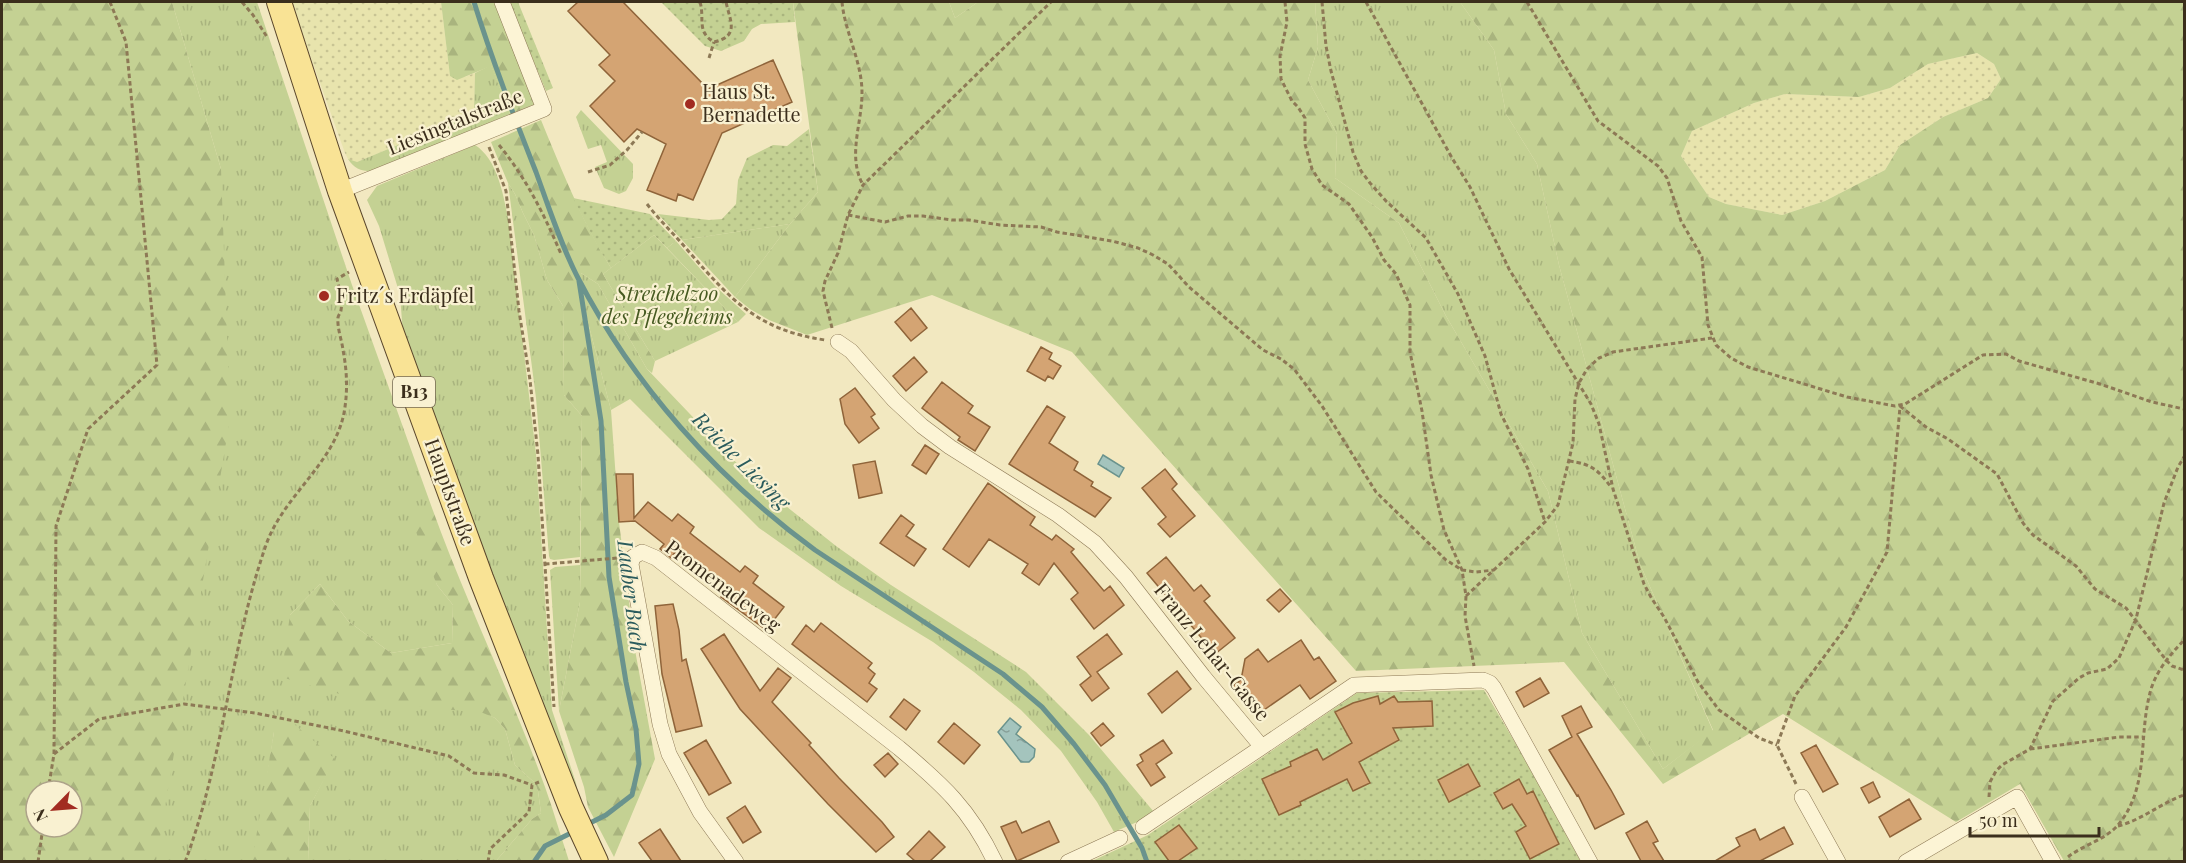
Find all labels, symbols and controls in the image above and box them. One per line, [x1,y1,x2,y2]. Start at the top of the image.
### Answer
place label: Haus St. Bernadette [702,77,801,127]
street label: Liesingtalstraße [382,81,526,160]
marker: Haus St. Bernadette [683,97,697,111]
park label: Streichelzoo des Pflegeheims [602,279,733,329]
place label: Fritz´s Erdäpfel [336,281,475,308]
marker: Fritz´s Erdäpfel [317,289,331,303]
road number: B13 [393,377,435,407]
water label: Reiche Liesing [687,404,799,516]
street label: Hauptstraße [420,434,483,549]
street label: Promenadeweg [660,532,788,638]
water label: Laaber Bach [612,537,654,653]
street label: Franz Lehar-Gasse [1149,576,1277,726]
north arrow [24,779,84,839]
scale bar [1970,800,2099,838]
text: N [28,805,52,825]
text: 50 m [1979,808,2018,832]

